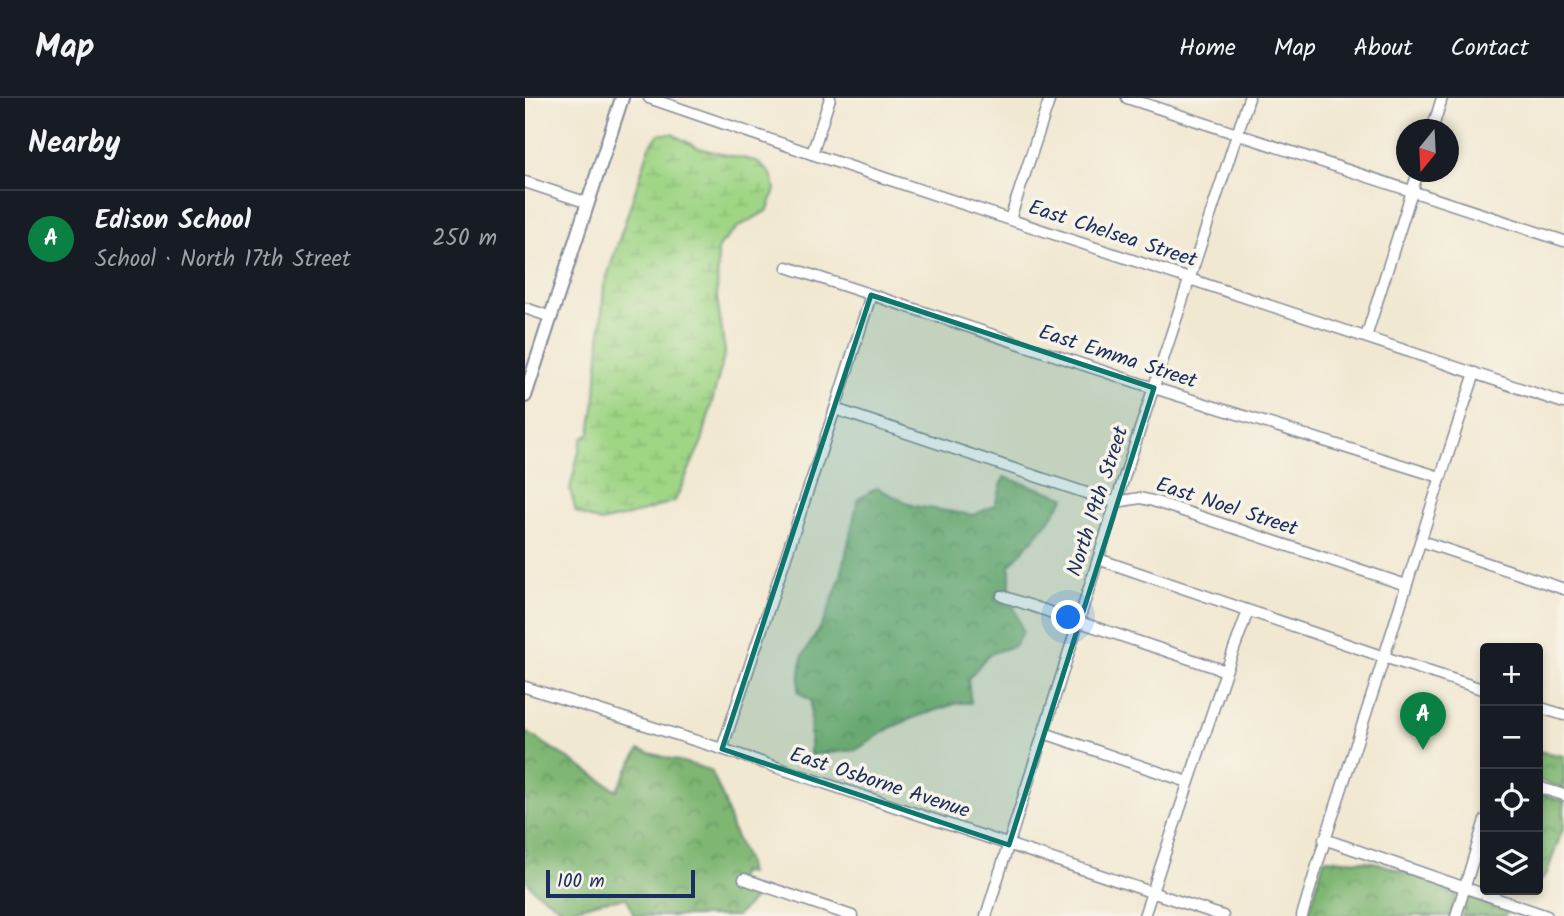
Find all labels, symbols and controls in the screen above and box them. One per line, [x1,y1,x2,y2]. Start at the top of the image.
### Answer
text: Map [35,22,95,75]
text: Home [1179,29,1236,68]
text: Map [1274,29,1316,68]
text: About [1354,29,1412,68]
text: Contact [1450,29,1529,68]
north arrow [1396,119,1459,182]
text: Nearby [28,120,120,168]
street label: East Chelsea Street [1024,192,1202,278]
text: Edison School [95,200,251,242]
text: A [44,221,58,257]
text: 250 m [432,221,497,257]
text: School · North 17th Street [95,242,351,278]
street label: East Emma Street [1034,316,1202,399]
street label: North 19th Street [1059,421,1139,581]
street label: East Noel Street [1151,469,1303,546]
your location [1051,600,1085,634]
map controls [1480,643,1543,895]
button: + [1480,643,1543,706]
pin: A [1400,692,1446,750]
button: − [1480,706,1543,769]
street label: East Osborne Avenue [785,739,974,828]
button: locate [1480,769,1543,832]
button: layers [1480,832,1543,895]
scale bar [546,867,695,899]
text: 100 m [557,867,605,897]

